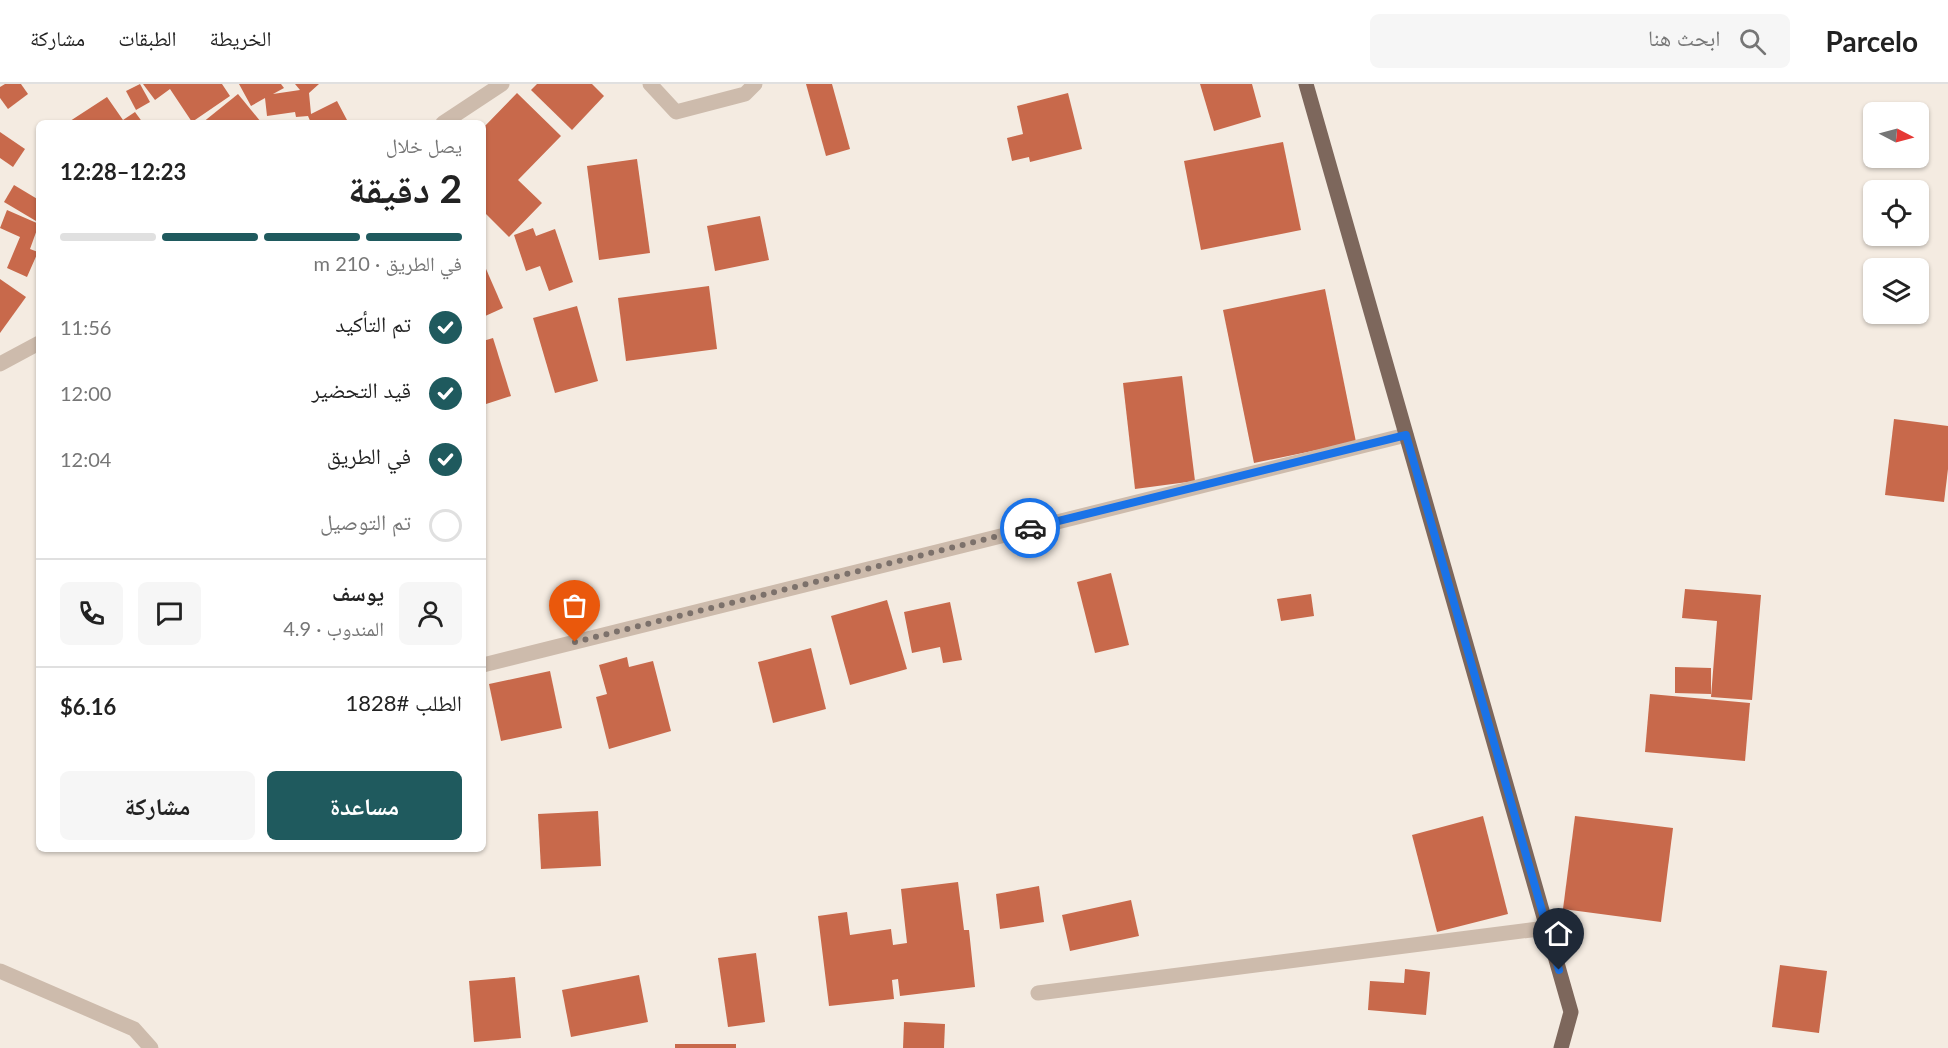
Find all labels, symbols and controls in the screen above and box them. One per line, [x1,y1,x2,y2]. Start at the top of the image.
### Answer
search box [1370,14,1790,68]
text: ابحث هنا [1648,24,1721,51]
text: Parcelo [1826,24,1918,58]
text: مشاركة [30,25,85,50]
text: الطبقات [118,25,177,50]
text: الخريطة [210,25,271,50]
icon: search [1736,25,1769,58]
north arrow [1863,102,1929,168]
map controls [1863,102,1929,324]
text: يصل خلال [386,133,462,157]
text: 12:23–12:28 [60,158,186,185]
text: 2 دقيقة [348,165,462,211]
button: locate [1863,180,1929,246]
text: في الطريق · 210 m [314,251,462,275]
button: layers [1863,258,1929,324]
text: تم التأكيد [335,310,411,337]
icon: check [429,311,462,344]
text: 11:56 [60,315,111,339]
text: قيد التحضير [311,376,411,403]
icon: check [429,377,462,410]
text: 12:00 [60,381,111,405]
text: في الطريق [327,442,411,469]
icon: check [429,443,462,476]
text: 12:04 [60,447,111,471]
courier [1000,498,1060,558]
text: تم التوصيل [320,508,411,535]
icon: car [1014,512,1047,545]
text: يوسف [332,579,384,606]
pin [549,580,600,642]
button: phone [60,582,123,645]
button: chat [138,582,201,645]
button: person [399,582,462,645]
icon: bag [558,589,591,622]
text: المندوب · 4.9 [283,616,384,640]
text: الطلب #1828 [345,689,462,716]
text: $6.16 [60,693,116,720]
button: مشاركة [60,771,255,840]
button: مساعدة [267,771,462,840]
pin [1533,908,1584,970]
icon: home [1542,917,1575,950]

